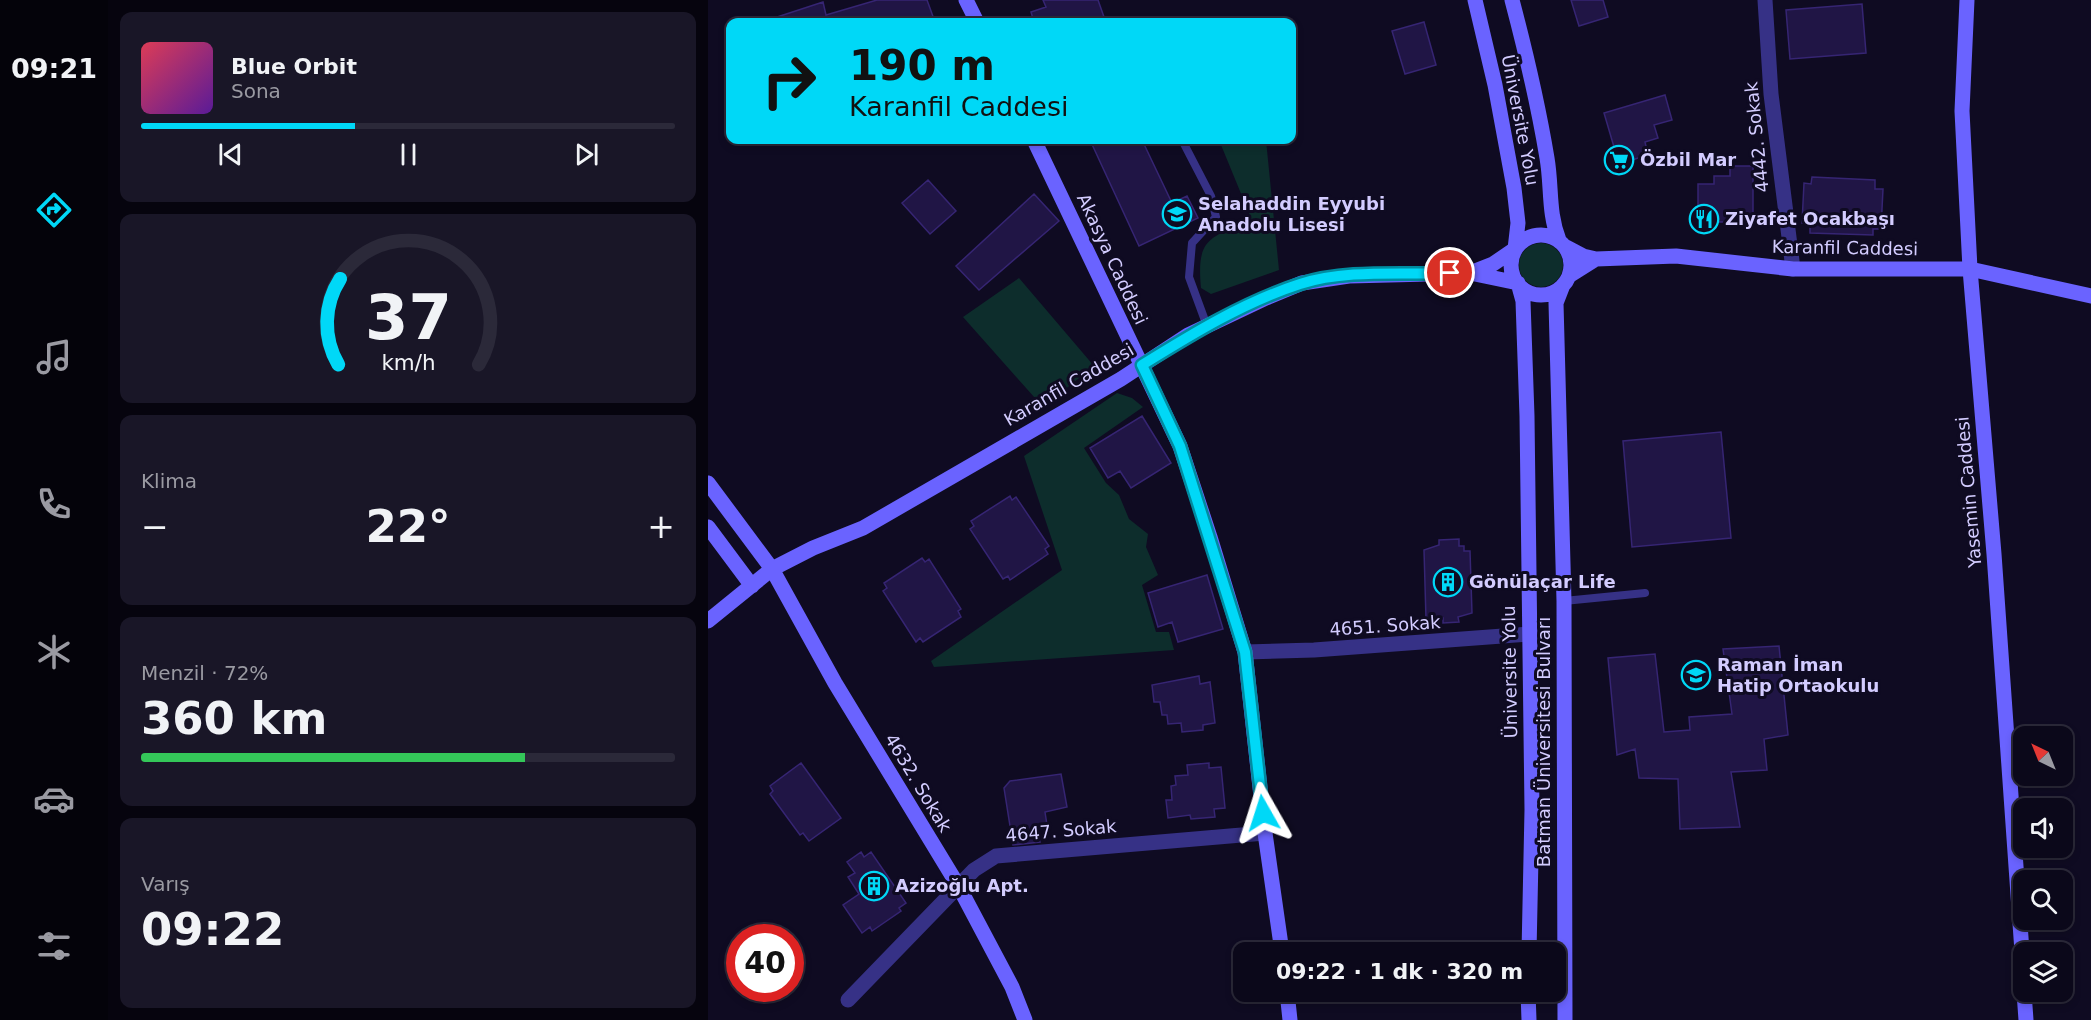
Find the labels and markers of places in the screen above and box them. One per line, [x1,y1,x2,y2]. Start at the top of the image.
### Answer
supermarket icon: Özbil Mar [1603,144,1635,176]
place label: Özbil Mar [1640,149,1736,170]
place label: Selahaddin Eyyubi Anadolu Lisesi [1198,193,1385,235]
school or university icon: Selahaddin Eyyubi Anadolu Lisesi [1161,198,1193,230]
restaurant icon: Ziyafet Ocakbaşı [1688,203,1720,235]
place label: Ziyafet Ocakbaşı [1725,208,1895,229]
pin [1424,247,1475,298]
building icon: Gönülaçar Life [1432,566,1464,598]
place label: Gönülaçar Life [1469,571,1616,592]
place label: Raman İman Hatip Ortaokulu [1717,654,1879,696]
school or university icon: Raman İman Hatip Ortaokulu [1680,659,1712,691]
building icon: Azizoğlu Apt. [858,870,890,902]
place label: Azizoğlu Apt. [895,875,1029,896]

